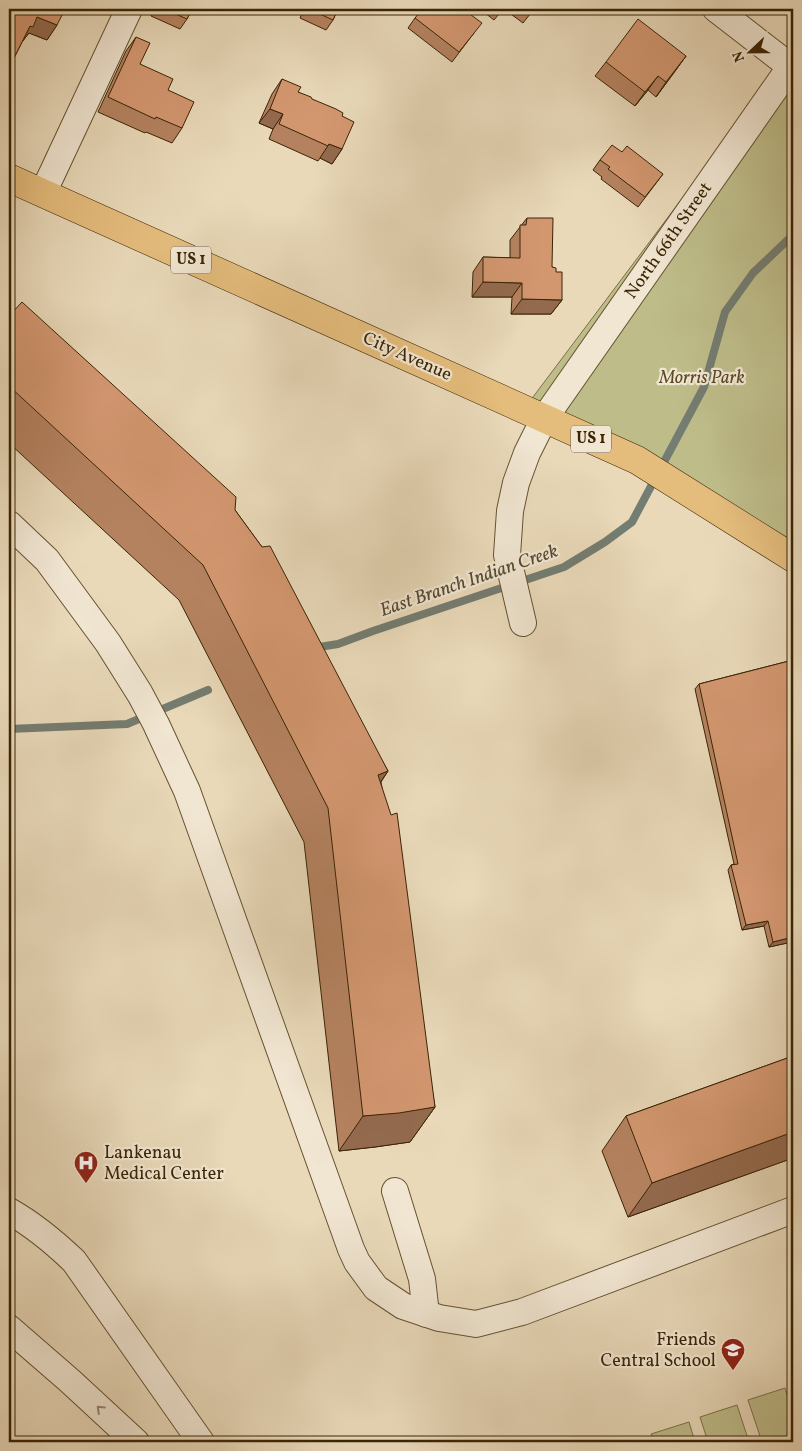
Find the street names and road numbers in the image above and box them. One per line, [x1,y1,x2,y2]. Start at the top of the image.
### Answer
street label: North 66th Street [619,178,719,304]
road number: US 1 [171,246,211,274]
street label: City Avenue [358,326,456,388]
road number: US 1 [571,426,611,452]

